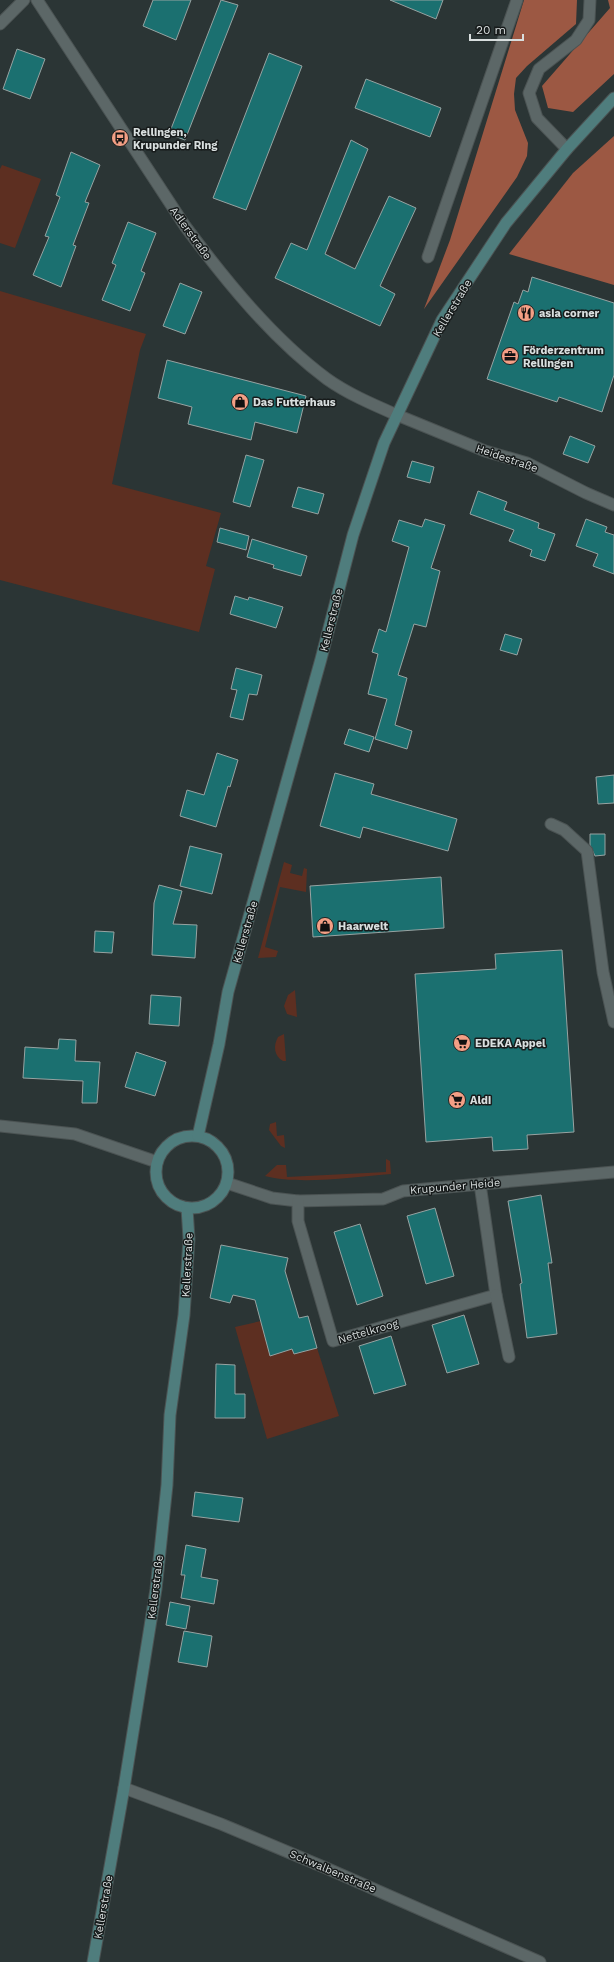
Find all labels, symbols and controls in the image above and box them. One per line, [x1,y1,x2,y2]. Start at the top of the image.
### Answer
scale bar [470,16,523,42]
text: 20 m [476,23,506,37]
place label: Rellingen, Krupunder Ring [133,126,218,152]
bus stop icon: Rellingen, Krupunder Ring [110,128,130,148]
street label: Adlerstraße [167,204,214,262]
street label: Kellerstraße [430,277,475,339]
restaurant icon: asia corner [516,303,536,323]
place label: asia corner [539,307,600,320]
place label: Förderzentrum Rellingen [523,344,604,370]
office icon: Förderzentrum Rellingen [500,346,520,366]
shop icon: Das Futterhaus [230,392,250,412]
place label: Das Futterhaus [253,396,336,409]
street label: Heidestraße [474,442,539,475]
street label: Kellerstraße [317,587,346,653]
street label: Kellerstraße [230,899,261,965]
shop icon: Haarwelt [315,916,335,936]
place label: Haarwelt [338,920,388,933]
supermarket icon: EDEKA Appel [452,1033,472,1053]
place label: EDEKA Appel [475,1037,546,1050]
supermarket icon: Aldi [447,1090,467,1110]
place label: Aldi [470,1094,491,1107]
street label: Krupunder Heide [409,1176,501,1197]
street label: Kellerstraße [179,1232,196,1298]
street label: Nettelkroog [337,1317,400,1346]
street label: Kellerstraße [145,1554,166,1620]
street label: Schwalbenstraße [288,1847,378,1896]
street label: Kellerstraße [91,1874,115,1940]

